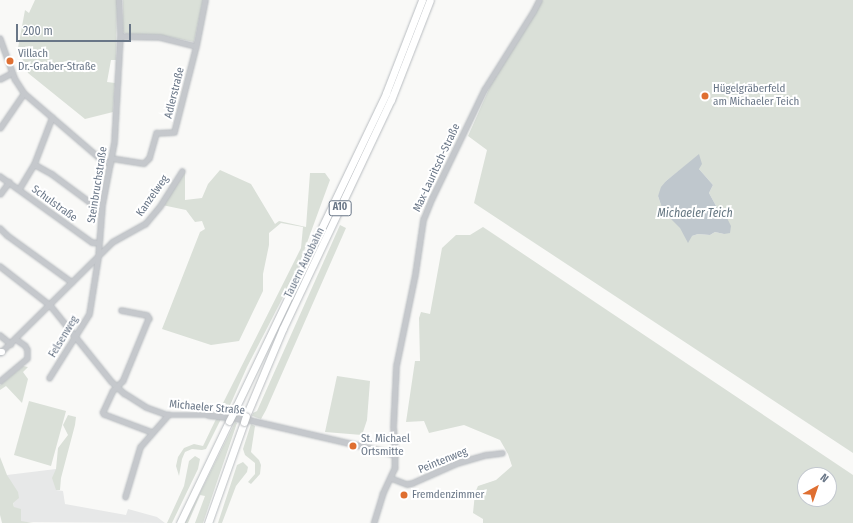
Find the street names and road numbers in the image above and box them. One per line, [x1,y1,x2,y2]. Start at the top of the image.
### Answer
street label: Adlerstraße [162,66,188,120]
street label: Max-Lauritsch-Straße [411,122,463,214]
street label: Steinbruchstraße [85,146,111,224]
street label: Kanzelweg [134,173,172,219]
street label: Schulstraße [29,183,79,225]
road number: A10 [328,200,352,216]
street label: Tauern Autobahn [282,226,328,300]
street label: Felsenweg [46,314,82,360]
street label: Michaeler Straße [169,398,245,418]
street label: Peintenweg [416,445,470,477]

